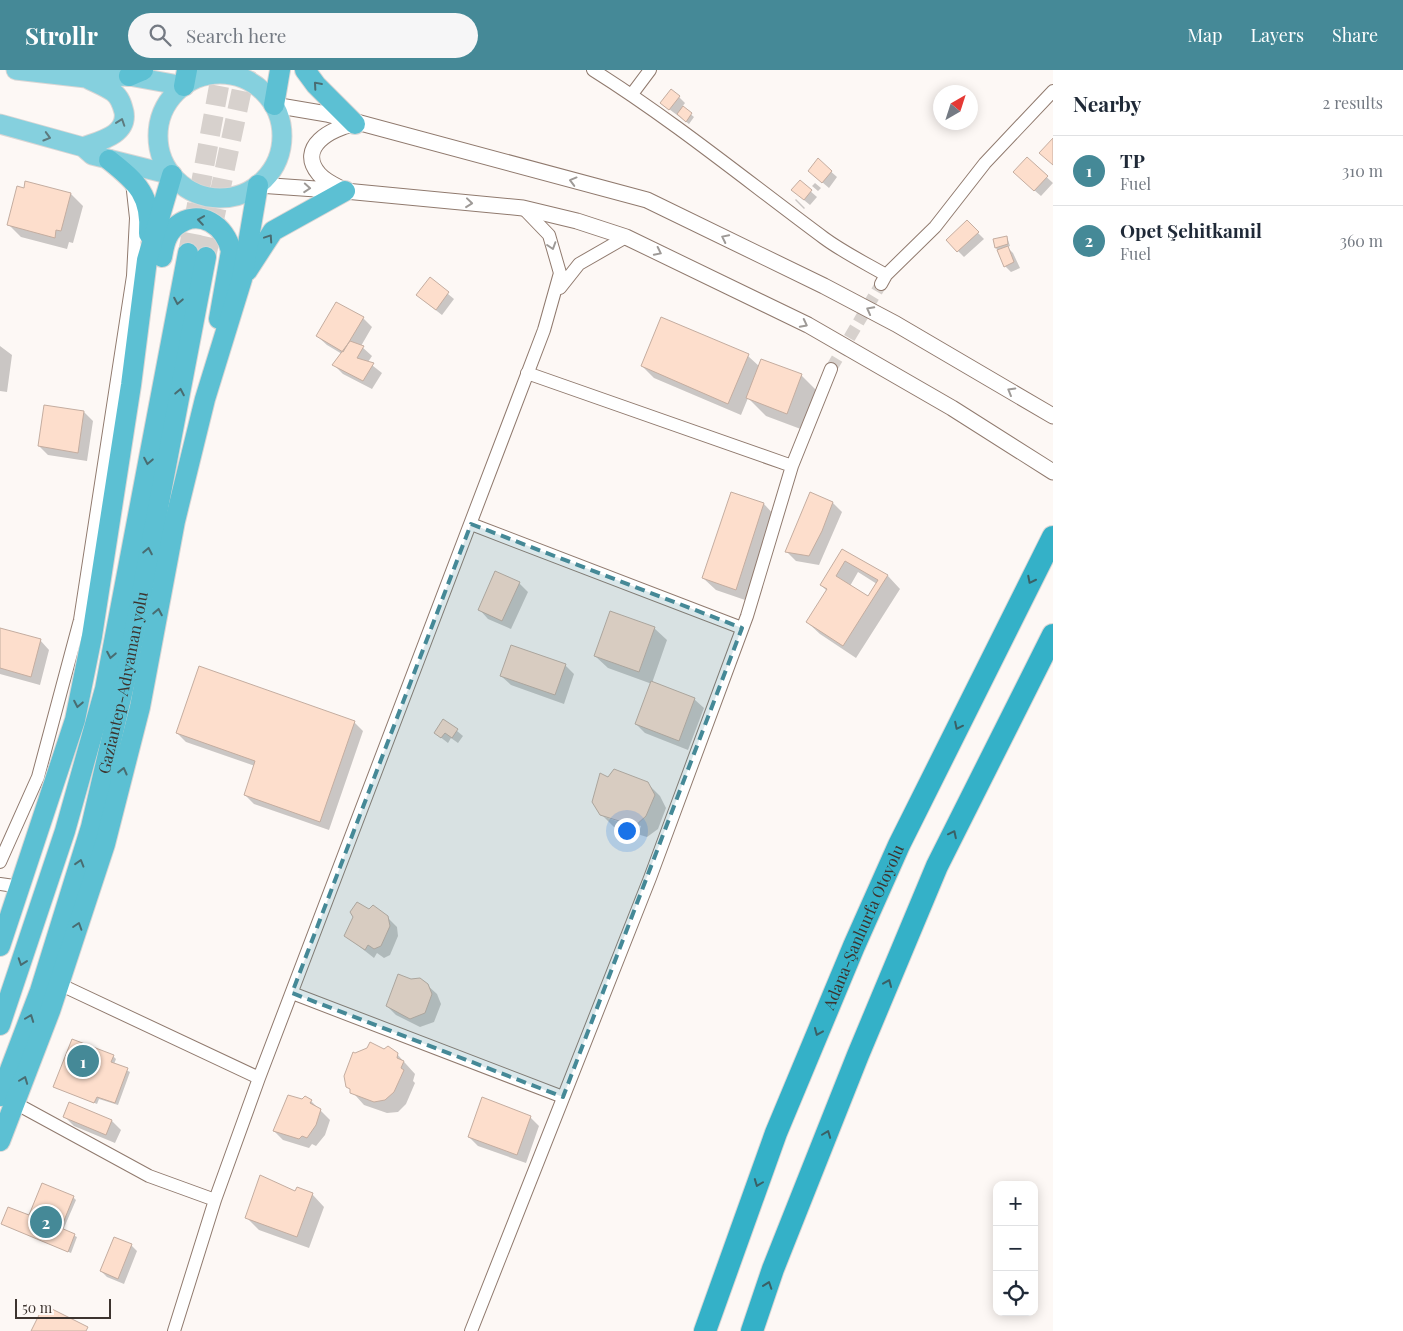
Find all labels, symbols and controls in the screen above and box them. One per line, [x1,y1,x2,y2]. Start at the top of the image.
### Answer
search box [128,13,478,58]
text: Strollr [25,19,98,51]
icon: search [146,21,174,49]
text: Search here [186,22,286,48]
text: Map [1187,23,1222,47]
text: Layers [1250,23,1304,47]
text: Share [1332,23,1378,47]
one-way arrow [314,82,323,91]
north arrow [933,85,978,130]
text: Nearby [1073,89,1142,117]
text: 2 results [1323,92,1383,113]
one-way arrow [116,118,126,127]
one-way arrow [42,131,51,142]
text: TP [1120,147,1145,173]
text: 1 [1086,160,1092,181]
text: 310 m [1342,160,1383,181]
text: Fuel [1120,173,1151,194]
one-way arrow [570,176,578,186]
one-way arrow [303,183,311,194]
one-way arrow [465,197,473,208]
one-way arrow [197,215,205,226]
text: Opet Şehitkamil [1120,217,1262,243]
text: 2 [1085,230,1093,251]
text: 360 m [1340,230,1383,251]
one-way arrow [721,234,730,244]
one-way arrow [263,235,272,244]
one-way arrow [547,241,557,249]
text: Fuel [1120,243,1151,264]
one-way arrow [653,246,662,256]
one-way arrow [174,297,184,306]
one-way arrow [866,306,875,316]
one-way arrow [799,318,808,328]
one-way arrow [174,387,184,396]
one-way arrow [1007,388,1016,398]
one-way arrow [143,457,154,465]
one-way arrow [143,547,153,556]
one-way arrow [1027,575,1037,584]
street label: Gaziantep-Adıyaman yolu [93,590,152,776]
one-way arrow [152,607,162,616]
one-way arrow [107,651,117,659]
one-way arrow [73,700,84,709]
one-way arrow [954,721,964,730]
one-way arrow [118,767,128,775]
your location [614,818,640,844]
one-way arrow [947,830,957,839]
street label: Adana-Şanlıurfa Otoyolu [817,841,908,1014]
one-way arrow [74,860,84,868]
one-way arrow [72,923,82,931]
one-way arrow [18,957,28,966]
one-way arrow [882,979,892,988]
one-way arrow [24,1014,34,1023]
one-way arrow [813,1027,824,1036]
pin: 1 [67,1042,99,1080]
one-way arrow [18,1076,28,1084]
one-way arrow [821,1130,831,1138]
one-way arrow [754,1179,764,1187]
map controls [993,1181,1038,1316]
button: + [993,1181,1038,1226]
pin: 2 [30,1203,62,1241]
button: − [993,1226,1038,1271]
button: locate [993,1271,1038,1316]
one-way arrow [762,1281,772,1290]
scale bar [15,1296,111,1319]
text: 50 m [22,1298,52,1317]

